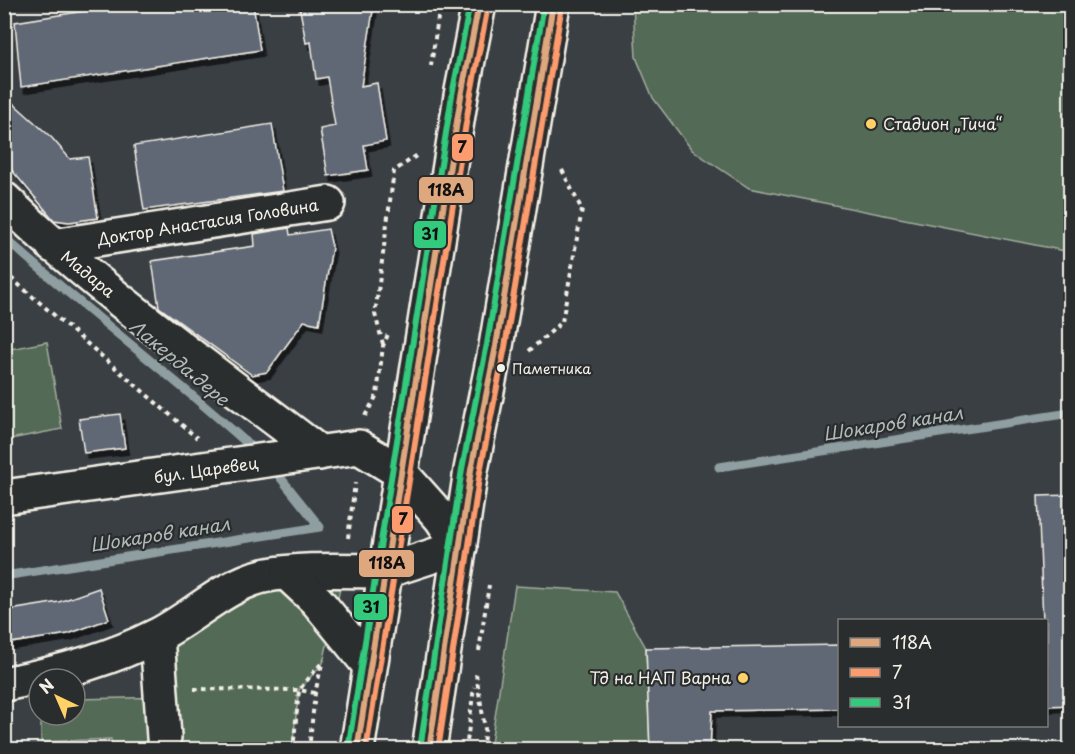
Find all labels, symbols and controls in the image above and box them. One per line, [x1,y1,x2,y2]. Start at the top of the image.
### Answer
place label: Стадион „Тича“ [883,111,1002,135]
marker: Стадион „Тича“ [864,117,878,131]
line badge: 7 [451,133,474,162]
text: 7 [457,134,467,158]
line badge: 118А [418,176,474,204]
text: 118А [427,177,465,201]
street label: Доктор Анастасия Головина [95,192,320,251]
line badge: 31 [413,220,447,249]
text: 31 [421,221,439,245]
street label: Мадара [56,244,121,303]
water label: Лакерда дере [124,312,236,412]
place label: Паметника [512,358,591,379]
marker: Паметника [495,362,507,374]
water label: Шокаров канал [821,398,965,447]
street label: бул. Царевец [152,450,260,488]
line badge: 7 [391,505,414,534]
text: 7 [398,506,408,530]
water label: Шокаров канал [88,509,232,558]
line badge: 118А [358,549,415,578]
text: 118А [368,550,406,574]
line badge: 31 [353,593,388,621]
text: 31 [362,594,380,618]
legend [838,619,1048,727]
text: 118А [892,628,932,655]
text: 7 [892,658,902,685]
place label: Тд на НАП Варна [589,665,731,689]
north arrow [27,667,87,727]
marker: Тд на НАП Варна [736,671,750,685]
text: N [33,672,59,699]
text: 31 [892,688,911,715]

